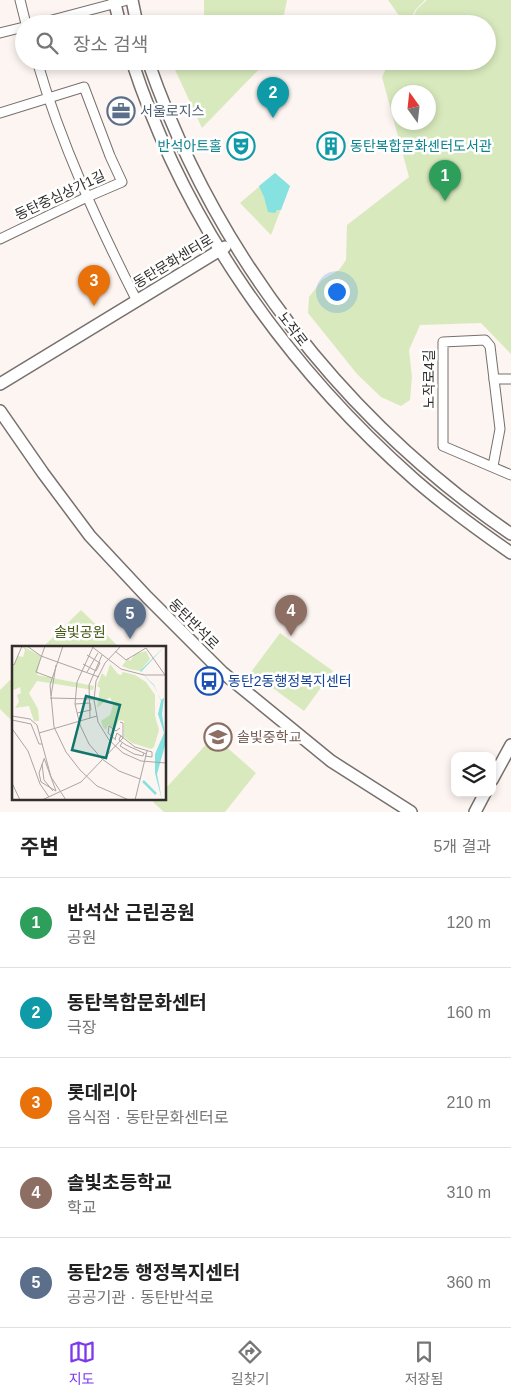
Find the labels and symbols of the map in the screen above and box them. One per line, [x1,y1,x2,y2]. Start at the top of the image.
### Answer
pin: 2 [257,77,289,118]
north arrow [391,85,436,130]
office icon: 서울로지스 [106,96,136,126]
place label: 서울로지스 [140,103,205,119]
theatre icon: 반석아트홀 [226,131,256,161]
building icon: 동탄복합문화센터도서관 [316,131,346,161]
place label: 반석아트홀 [158,138,222,154]
place label: 동탄복합문화센터도서관 [350,138,492,154]
pin: 1 [429,160,461,201]
street label: 동탄중심상가1길 [12,167,108,223]
street label: 동탄문화센터로 [130,231,216,291]
pin: 3 [78,265,110,306]
your location [324,279,350,305]
street label: 노작로 [275,309,311,349]
street label: 노작로4길 [421,349,437,409]
pin: 4 [275,595,307,636]
street label: 동탄반석로 [166,596,223,653]
pin: 5 [114,598,146,639]
park label: 솔빛공원 [54,624,106,640]
inset map [12,646,166,799]
bus stop icon: 동탄2동행정복지센터 [194,666,224,696]
place label: 동탄2동행정복지센터 [228,673,352,689]
school or university icon: 솔빛중학교 [203,722,233,752]
place label: 솔빛중학교 [237,729,302,745]

